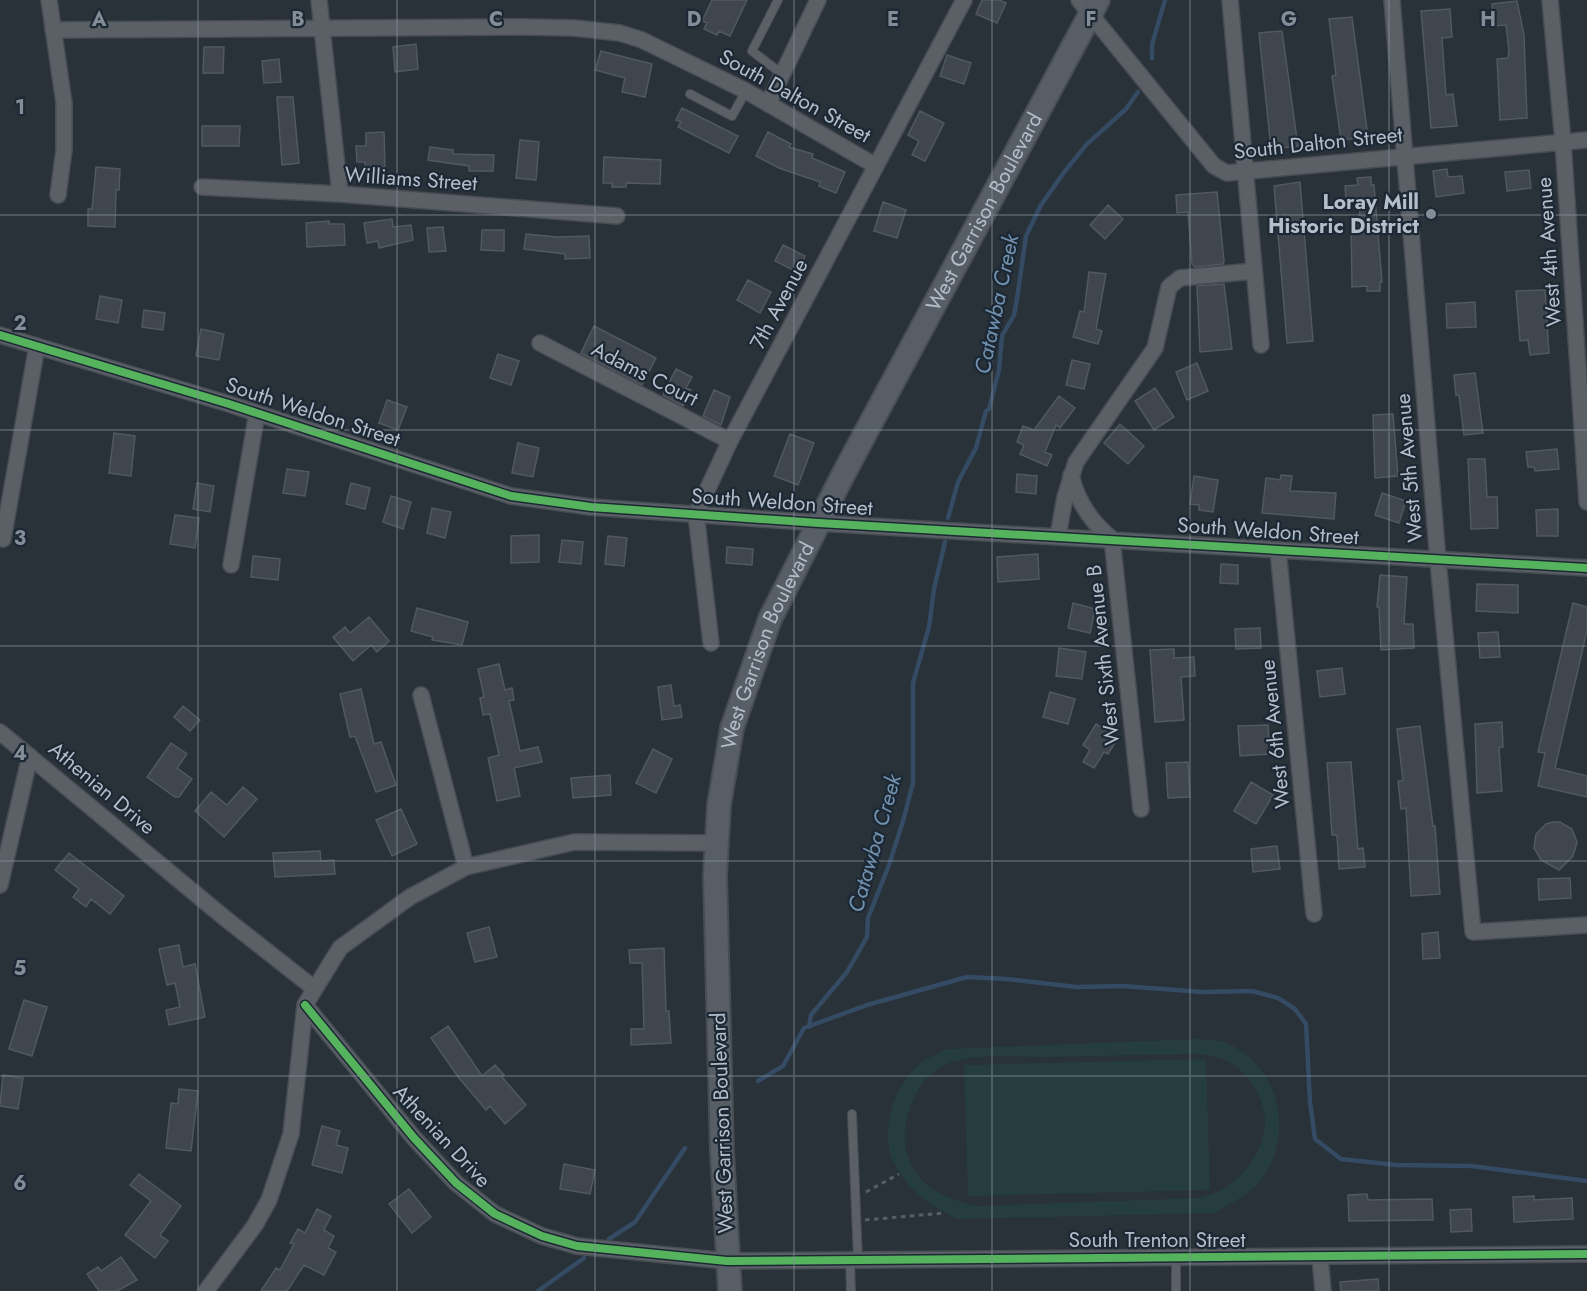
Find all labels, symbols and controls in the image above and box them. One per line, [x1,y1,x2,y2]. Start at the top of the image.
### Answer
text: A [91,5,107,34]
text: B [291,5,305,34]
text: C [489,5,503,34]
text: D [687,5,701,34]
text: E [887,5,899,34]
text: F [1085,5,1097,34]
text: G [1281,5,1297,34]
text: H [1480,5,1496,34]
street label: South Dalton Street [714,42,876,150]
text: 1 [15,93,25,122]
street label: West Garrison Boulevard [919,107,1050,317]
street label: South Dalton Street [1232,119,1404,167]
street label: Williams Street [344,159,478,199]
street label: West 4th Avenue [1529,176,1569,328]
place label: Loray Mill Historic District [1268,187,1419,241]
marker: Loray Mill Historic District [1424,207,1438,221]
water label: Catawba Creek [966,229,1027,377]
street label: 7th Avenue [743,253,816,355]
text: 2 [13,309,27,338]
street label: Adams Court [586,334,704,414]
street label: South Weldon Street [222,370,404,454]
street label: West 5th Avenue [1388,392,1430,544]
street label: South Weldon Street [690,481,874,523]
street label: South Weldon Street [1176,510,1360,552]
text: 3 [14,524,26,553]
street label: West Garrison Boulevard [714,537,822,751]
street label: West Sixth Avenue B [1079,563,1127,747]
street label: West 6th Avenue [1252,658,1298,810]
street label: Athenian Drive [42,734,162,842]
text: 4 [13,739,27,768]
water label: Catawba Creek [839,769,909,916]
text: 5 [14,954,27,983]
street label: West Garrison Boulevard [703,1012,741,1234]
street label: Athenian Drive [386,1078,498,1194]
text: 6 [13,1169,27,1198]
street label: South Trenton Street [1068,1225,1246,1255]

